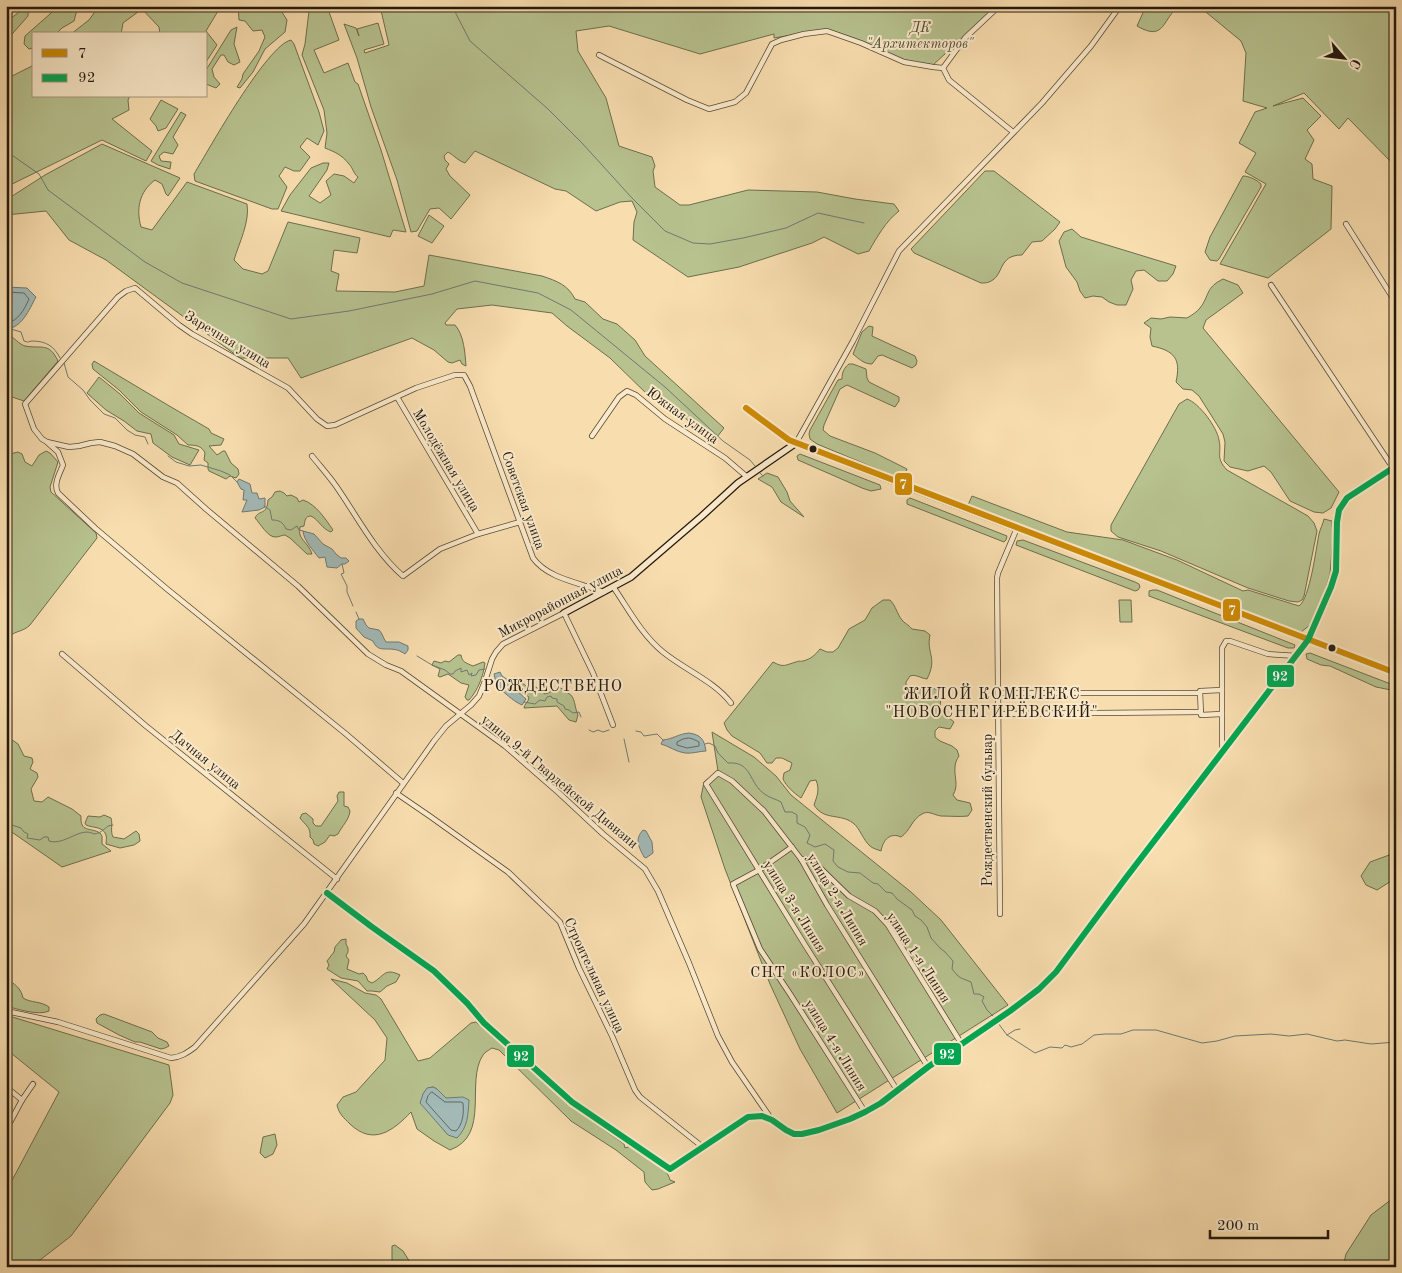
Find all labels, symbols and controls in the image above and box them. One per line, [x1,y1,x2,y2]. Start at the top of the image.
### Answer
park label: ДК "Архитекторов" [866,21,974,52]
legend [32,32,208,98]
north arrow [1320,32,1370,82]
text: 7 [78,47,87,62]
text: С [1346,56,1363,71]
text: 92 [78,71,95,86]
street label: Заречная улица [182,309,273,371]
street label: Южная улица [644,385,721,447]
street label: Молодёжная улица [410,407,482,514]
unlabelled marker [808,444,818,454]
street label: Советская улица [499,449,547,551]
line badge: 7 [894,472,913,496]
text: 7 [899,478,907,492]
street label: Микрорайонная улица [496,563,625,641]
line badge: 7 [1222,598,1241,622]
text: 7 [1228,604,1236,618]
unlabelled marker [1327,643,1337,653]
line badge: 92 [1266,664,1295,688]
text: 92 [1272,670,1288,684]
district label: РОЖДЕСТВЕНО [483,679,623,695]
district label: ЖИЛОЙ КОМПЛЕКС "НОВОСНЕГИРЁВСКИЙ" [885,683,1099,721]
street label: улица 9-й Гвардейской Дивизии [478,712,640,851]
street label: Дачная улица [168,727,243,792]
street label: Рождественский бульвар [981,734,995,886]
street label: улица 2-я Линия [804,851,870,948]
street label: улица 3-я Линия [760,858,828,955]
street label: улица 1-я Линия [884,910,953,1005]
street label: Строительная улица [561,916,627,1035]
district label: СНТ «КОЛОС» [750,966,866,981]
street label: улица 4-я Линия [801,997,869,1094]
line badge: 92 [933,1042,962,1066]
line badge: 92 [506,1044,535,1068]
text: 92 [939,1048,955,1062]
text: 92 [513,1050,529,1064]
scale bar [1210,1208,1327,1240]
text: 200 m [1217,1219,1259,1234]

